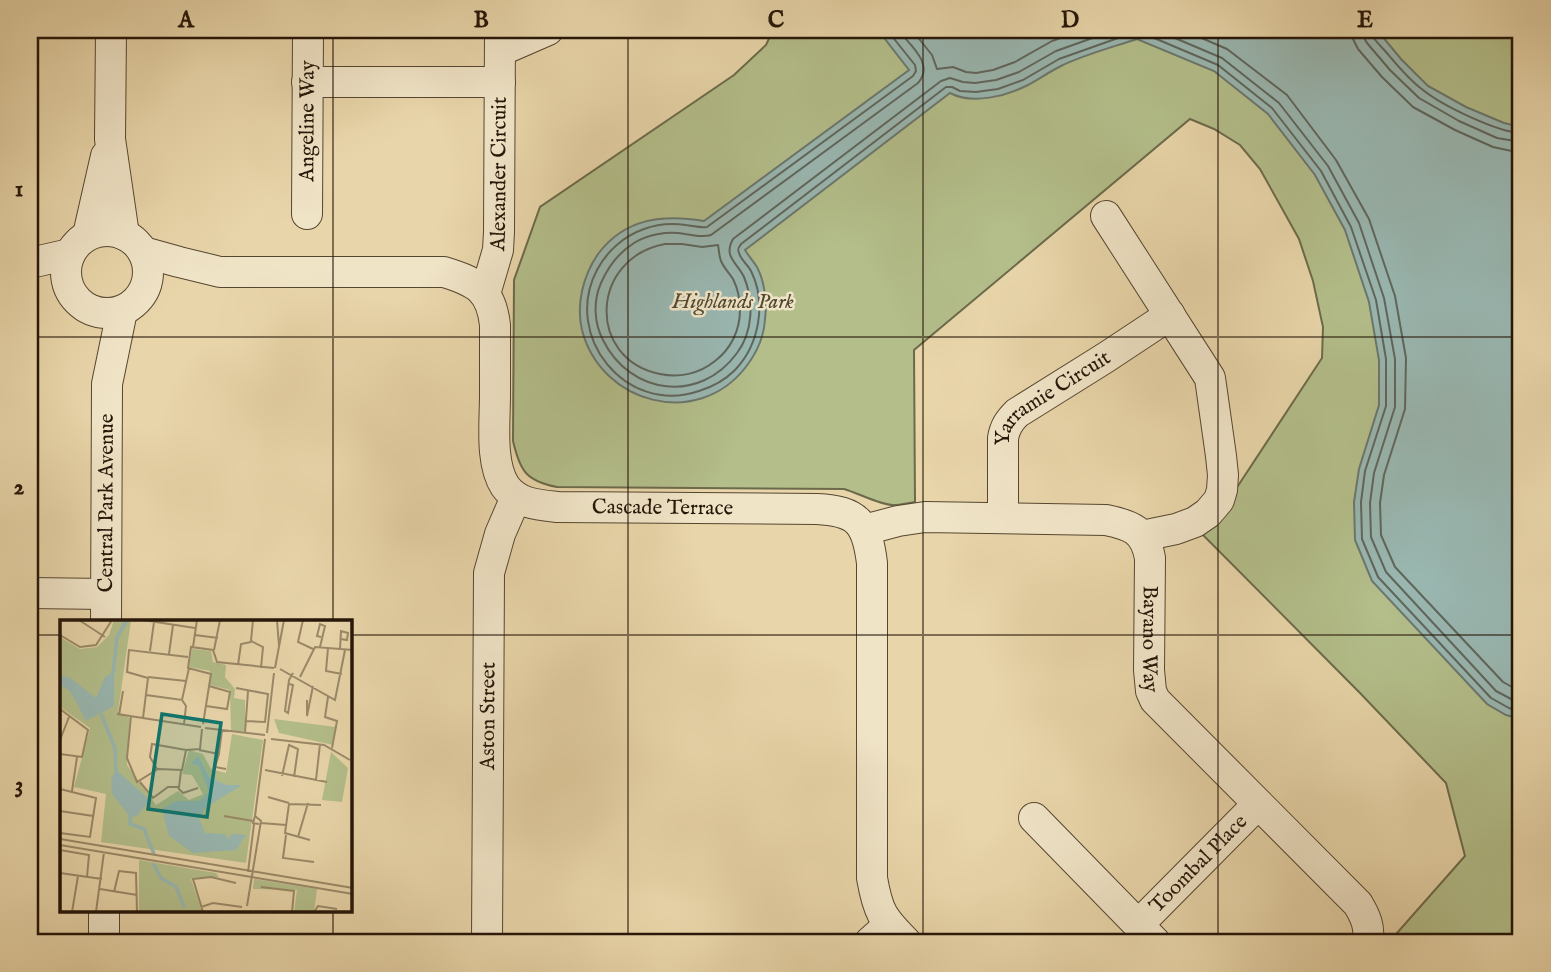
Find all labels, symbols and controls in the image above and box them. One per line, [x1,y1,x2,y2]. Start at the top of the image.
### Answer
text: A [177,6,195,35]
text: B [473,6,489,35]
text: C [768,6,785,35]
text: D [1061,6,1079,35]
text: E [1357,6,1373,35]
street label: Angeline Way [294,60,321,183]
street label: Alexander Circuit [484,97,513,253]
text: 1 [15,175,23,204]
park label: Highlands Park [671,289,794,316]
street label: Yarramie Circuit [990,344,1116,445]
street label: Central Park Avenue [93,413,120,593]
text: 2 [14,473,25,502]
street label: Cascade Terrace [592,494,734,522]
street label: Bayano Way [1135,585,1165,694]
inset map [60,620,352,912]
street label: Aston Street [474,662,502,771]
text: 3 [15,771,23,800]
street label: Toombal Place [1144,809,1254,919]

